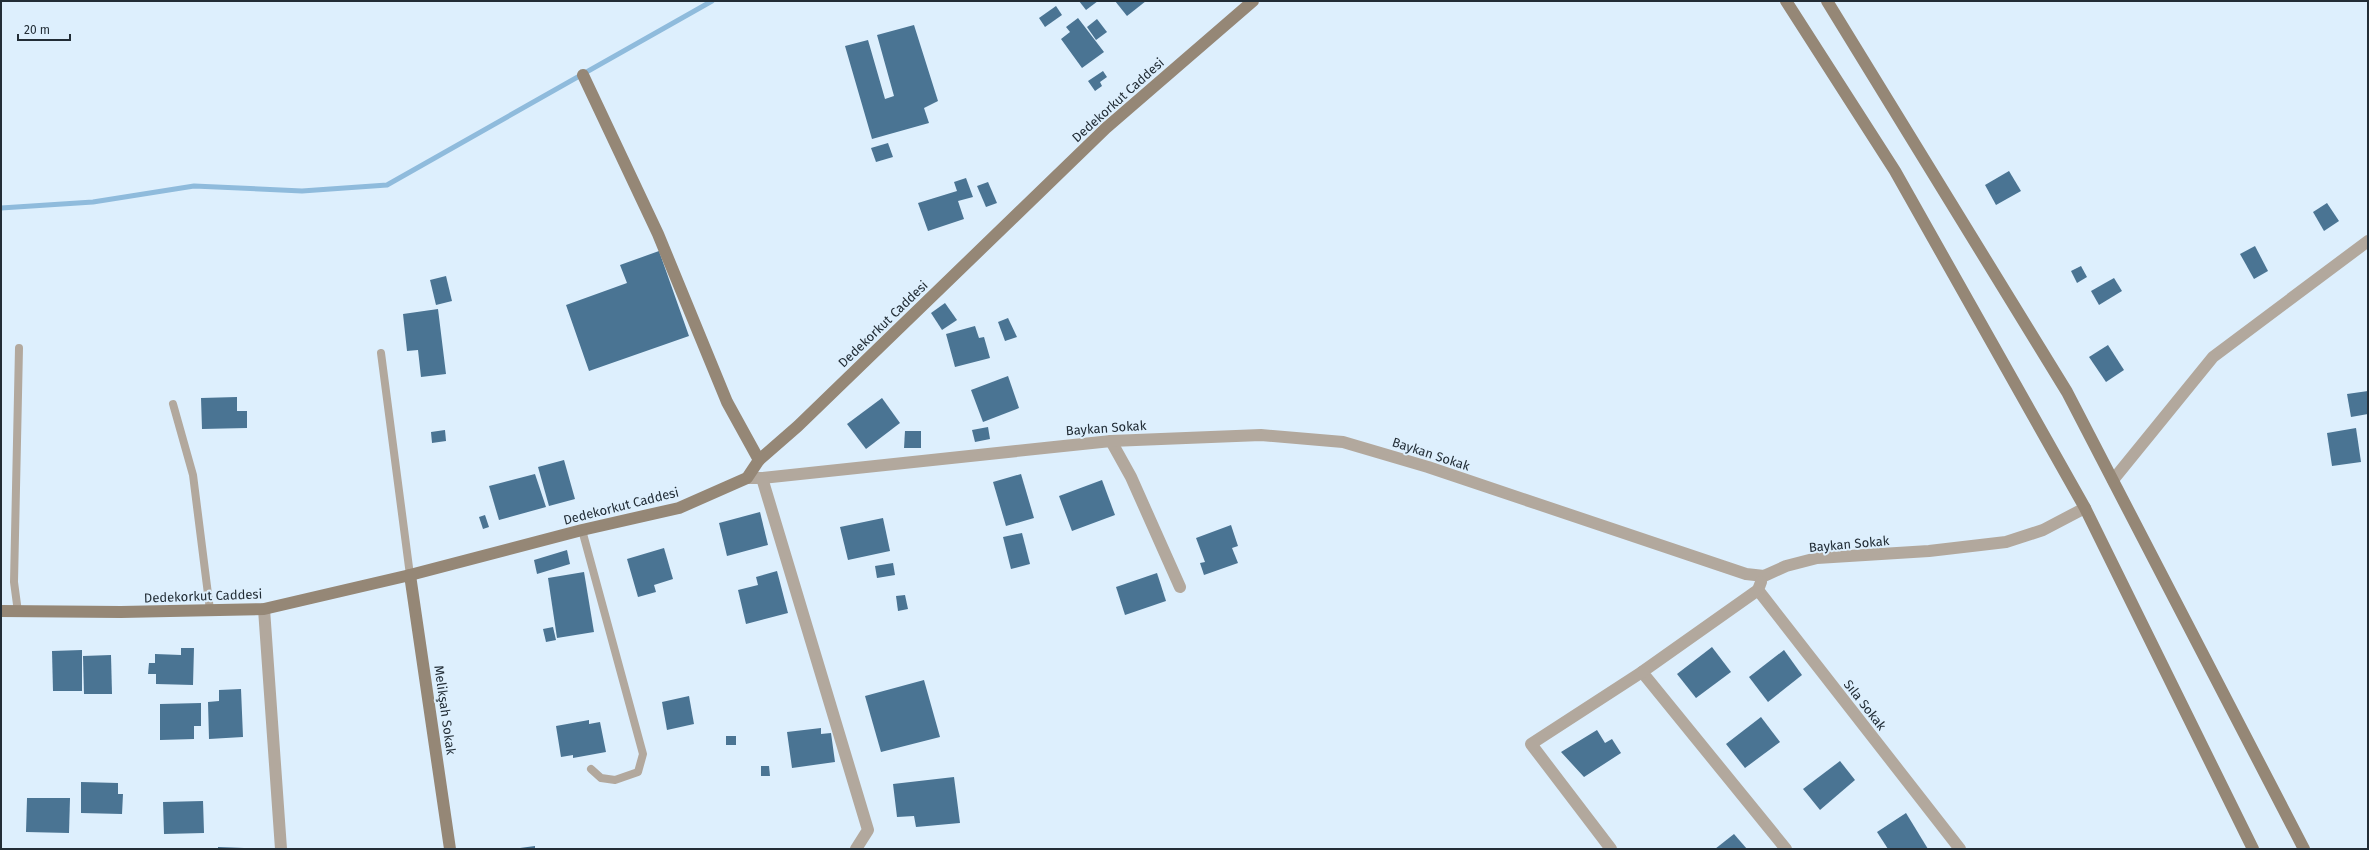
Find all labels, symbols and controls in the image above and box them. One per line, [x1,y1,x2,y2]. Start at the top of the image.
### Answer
scale bar [18,16,70,42]
text: 20 m [24,23,50,37]
street label: Dedekorkut Caddesi [1069,55,1167,145]
street label: Dedekorkut Caddesi [835,278,931,370]
street label: Baykan Sokak [1065,418,1147,438]
street label: Baykan Sokak [1390,434,1472,474]
street label: Dedekorkut Caddesi [562,484,680,528]
street label: Baykan Sokak [1808,533,1890,555]
street label: Dedekorkut Caddesi [144,586,262,606]
street label: Melikşah Sokak [431,664,459,756]
street label: Sıla Sokak [1841,677,1890,733]

